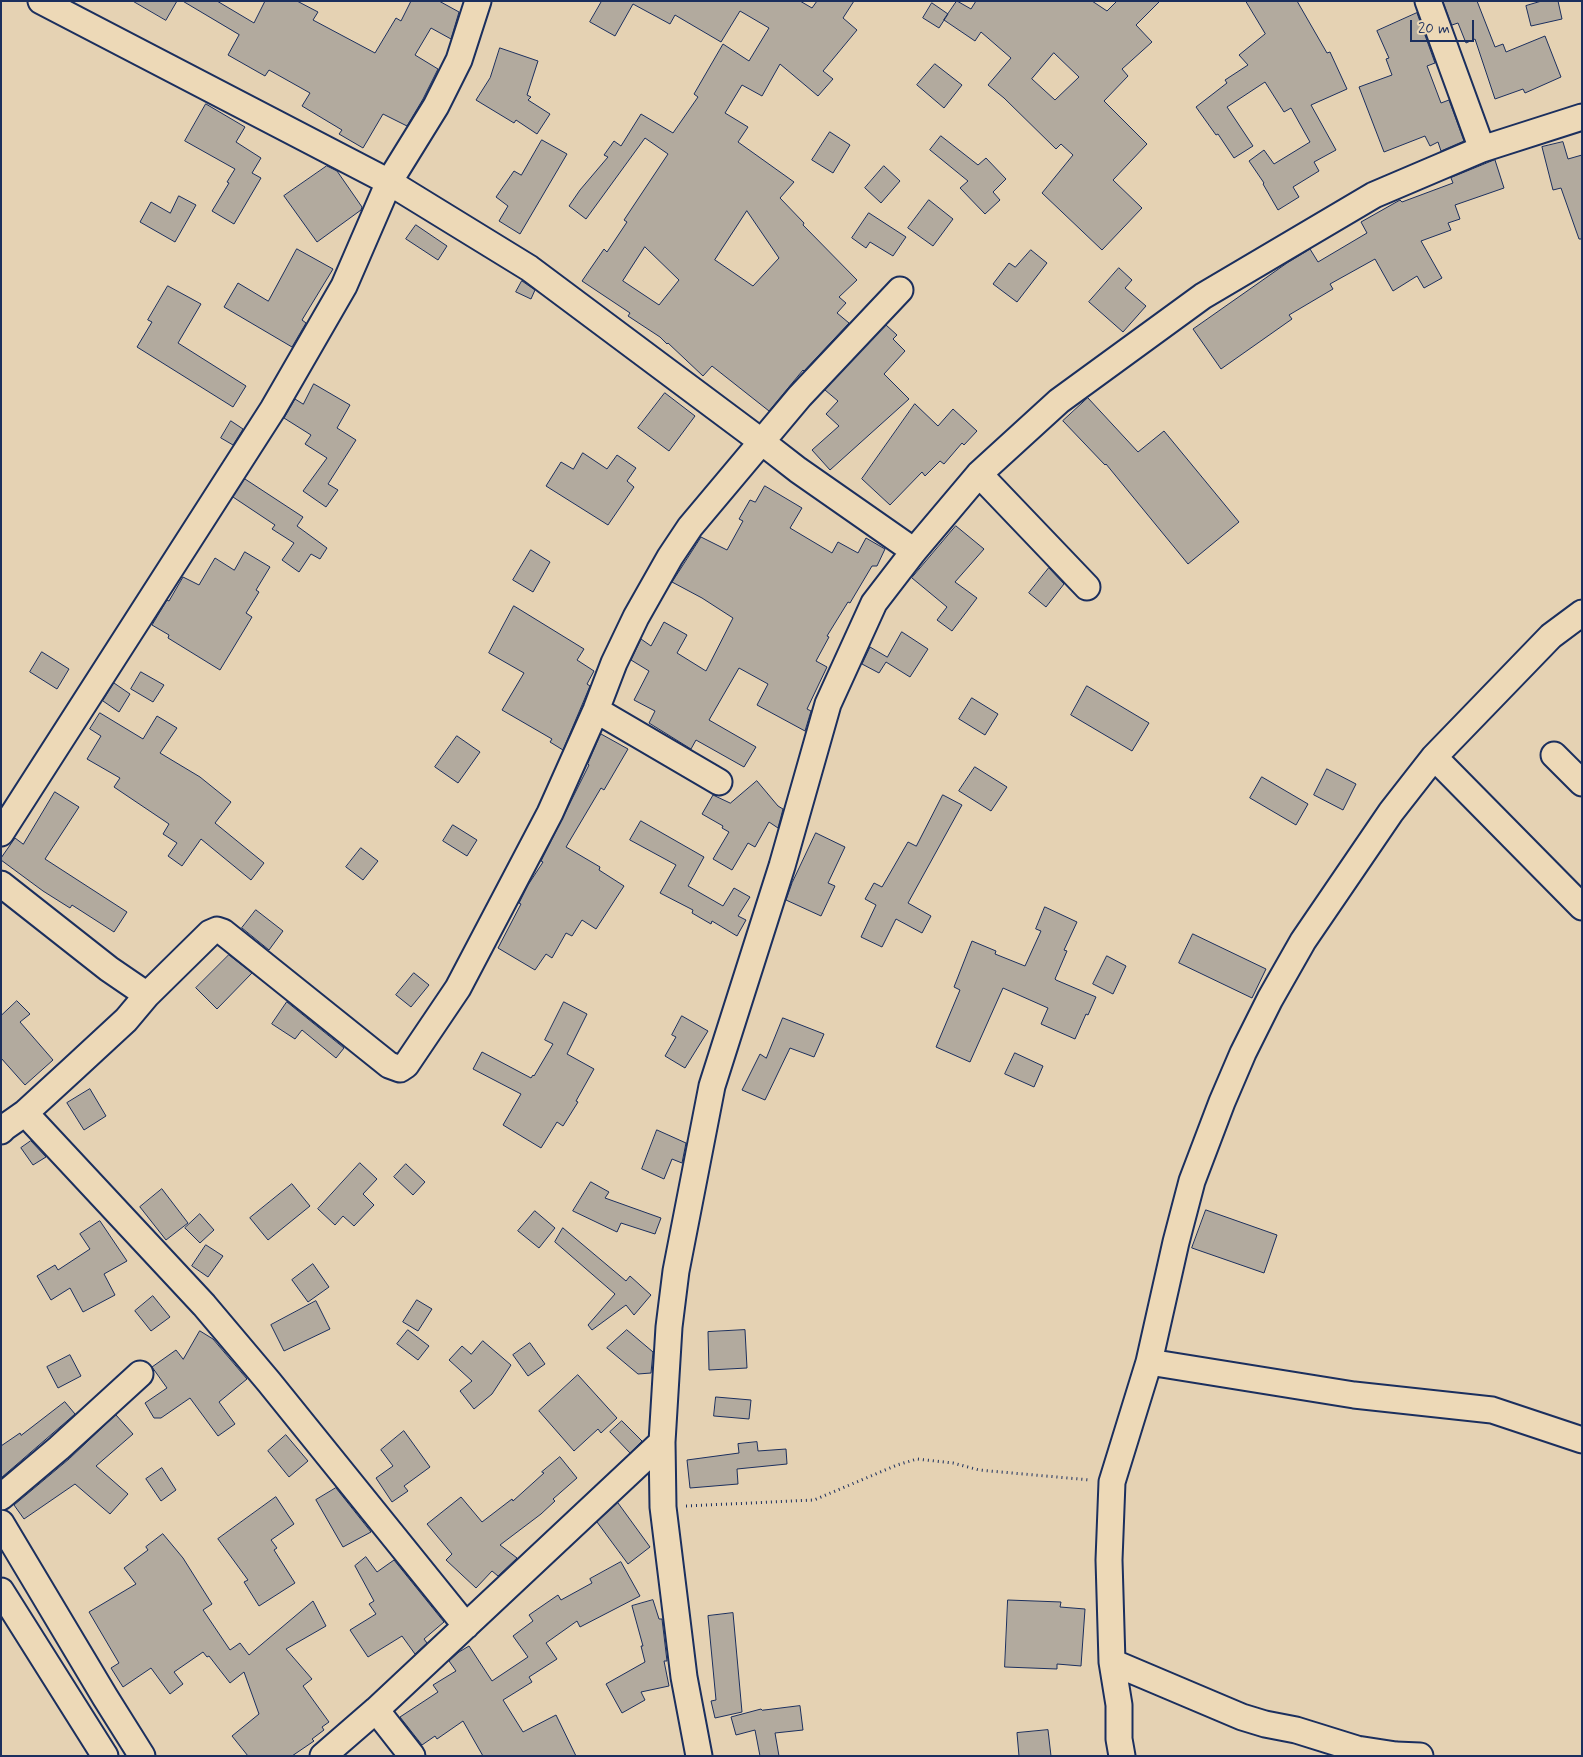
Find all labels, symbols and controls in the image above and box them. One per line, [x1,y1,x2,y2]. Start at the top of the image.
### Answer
scale bar [1413,10,1477,42]
text: 20 m [1418,19,1450,39]

